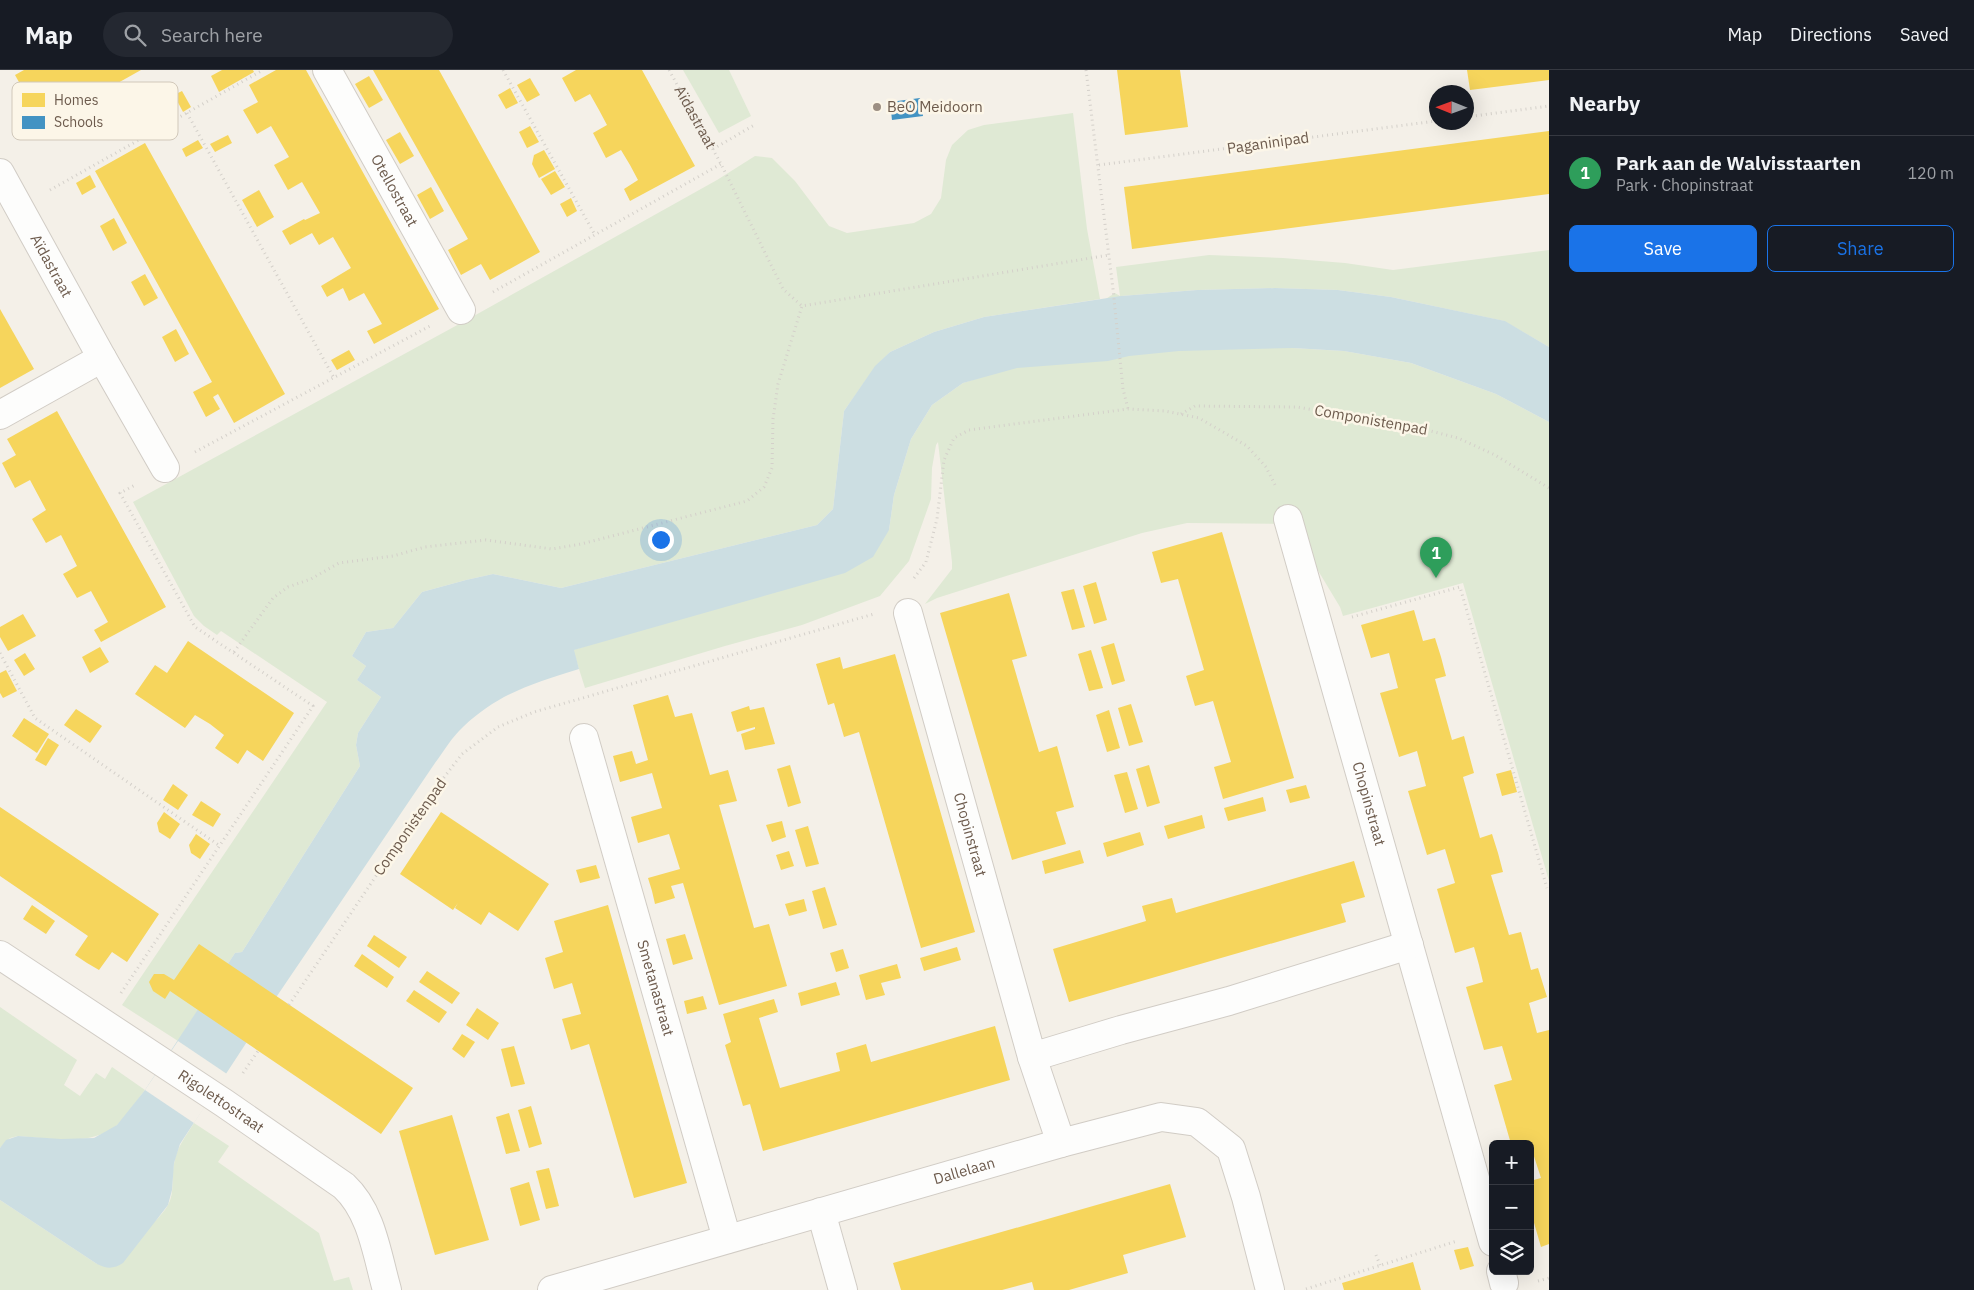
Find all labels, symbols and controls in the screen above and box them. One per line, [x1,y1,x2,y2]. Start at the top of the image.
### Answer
search box [103,12,453,57]
text: Map [25,19,73,51]
icon: search [121,21,149,49]
text: Search here [161,23,263,47]
text: Map [1727,23,1762,46]
text: Directions [1790,23,1872,46]
text: Saved [1900,23,1949,46]
legend [12,82,178,140]
street label: Aïdastraat [670,82,721,152]
north arrow [1429,85,1474,130]
text: Nearby [1569,89,1640,117]
text: Homes [54,91,99,109]
place label: BeO Meidoorn [887,97,983,116]
marker: BeO Meidoorn [871,101,883,113]
text: Schools [54,113,104,131]
street label: Paganinipad [1226,127,1310,158]
street label: Otellostraat [367,151,422,230]
text: Park aan de Walvisstaarten [1616,151,1861,175]
text: 1 [1580,163,1590,183]
text: 120 m [1907,163,1954,183]
text: Park · Chopinstraat [1616,175,1753,195]
button: Save [1569,225,1757,272]
button: Share [1767,225,1954,272]
street label: Aïdastraat [27,231,77,301]
street label: Componistenpad [1313,400,1429,439]
your location [648,527,674,553]
pin: 1 [1420,537,1452,578]
street label: Chopinstraat [1348,759,1390,848]
street label: Componistenpad [369,774,450,879]
street label: Chopinstraat [950,790,991,879]
street label: Smetanastraat [633,938,679,1038]
street label: Rigolettostraat [174,1065,268,1137]
map controls [1489,1140,1534,1275]
button: + [1489,1140,1534,1185]
street label: Dallelaan [931,1153,997,1188]
button: − [1489,1185,1534,1230]
button: layers [1489,1230,1534,1275]

